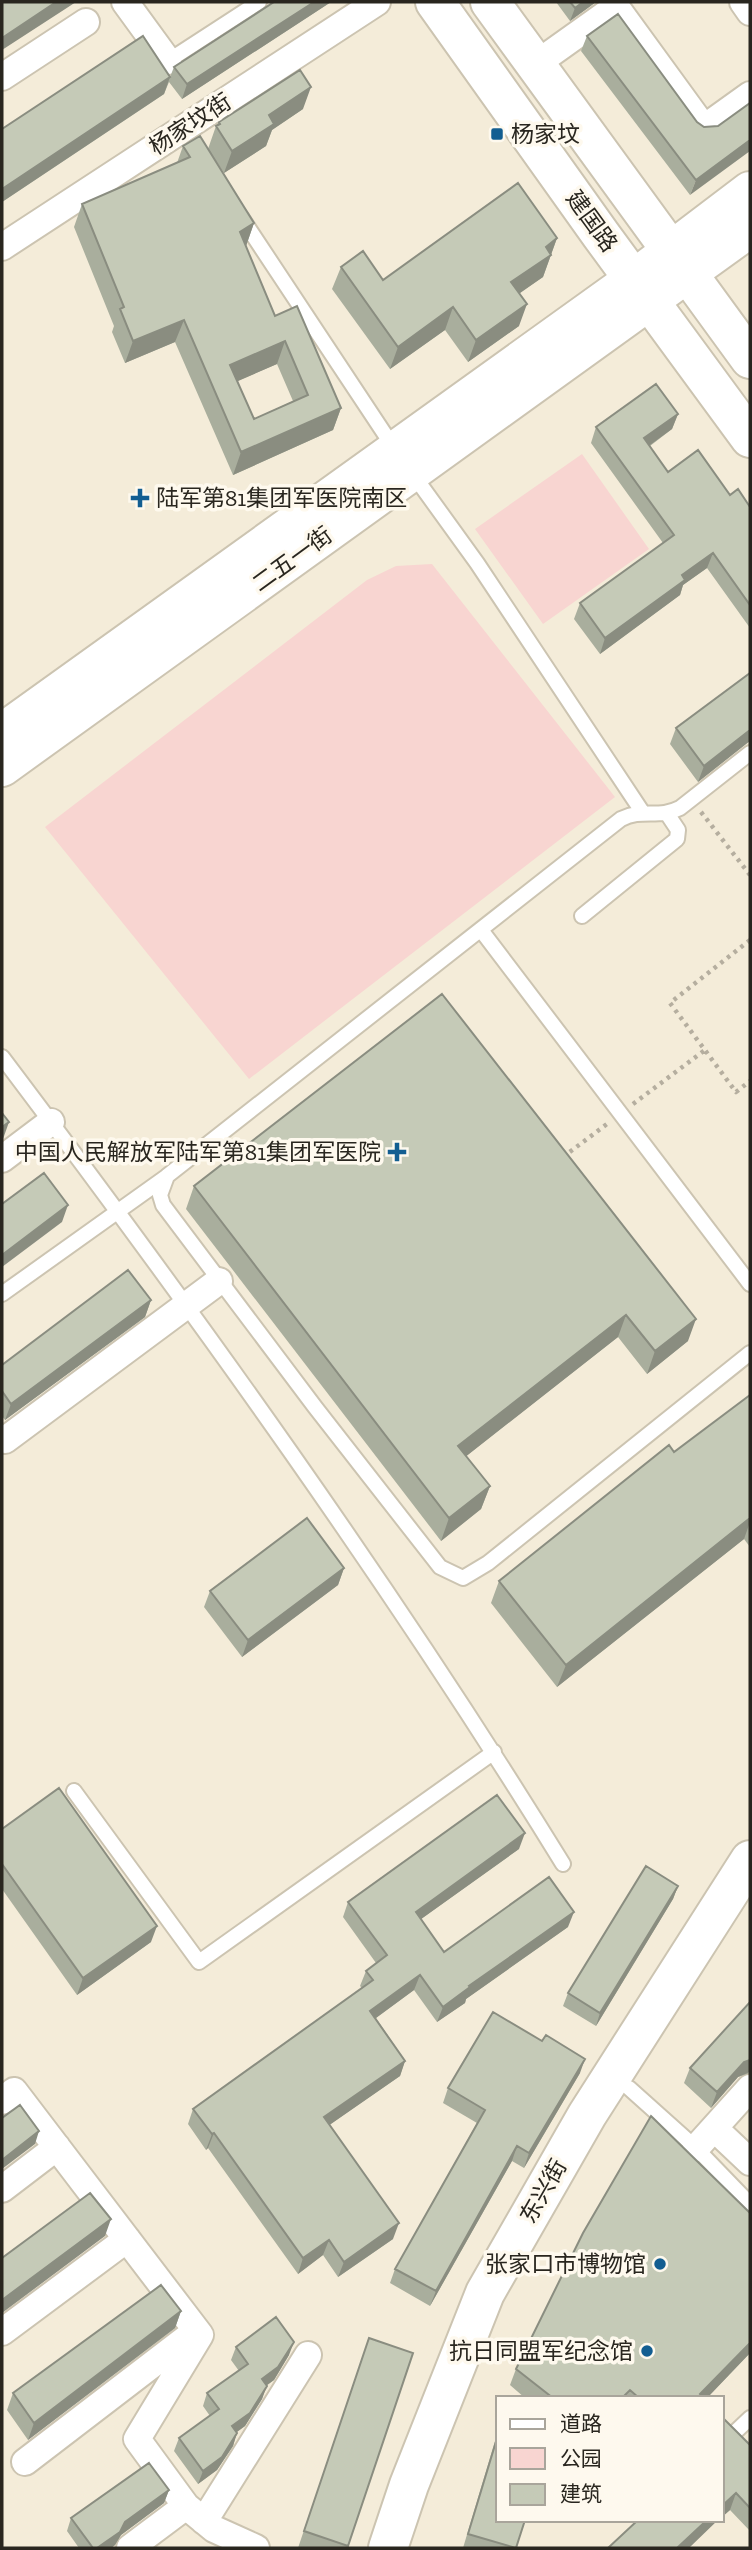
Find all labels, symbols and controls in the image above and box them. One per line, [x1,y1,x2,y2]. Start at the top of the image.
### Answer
street label: 杨家坟街 [144,87,236,161]
place label: 杨家坟 [511,120,580,148]
marker: 杨家坟 [489,126,505,142]
street label: 建国路 [560,185,624,257]
place label: 陆军第81集团军医院南区 [156,484,407,512]
marker: 陆军第81集团军医院南区 [130,488,150,508]
street label: 二五一街 [247,521,337,597]
place label: 中国人民解放军陆军第81集团军医院 [15,1138,381,1166]
marker: 中国人民解放军陆军第81集团军医院 [387,1142,407,1162]
street label: 东兴街 [514,2154,572,2228]
place label: 张家口市博物馆 [485,2250,646,2278]
marker: 张家口市博物馆 [652,2256,668,2272]
place label: 抗日同盟军纪念馆 [449,2337,633,2365]
marker: 抗日同盟军纪念馆 [639,2343,655,2359]
legend [496,2396,724,2522]
text: 道路 [560,2411,602,2436]
text: 公园 [560,2446,602,2471]
text: 建筑 [560,2481,602,2506]

